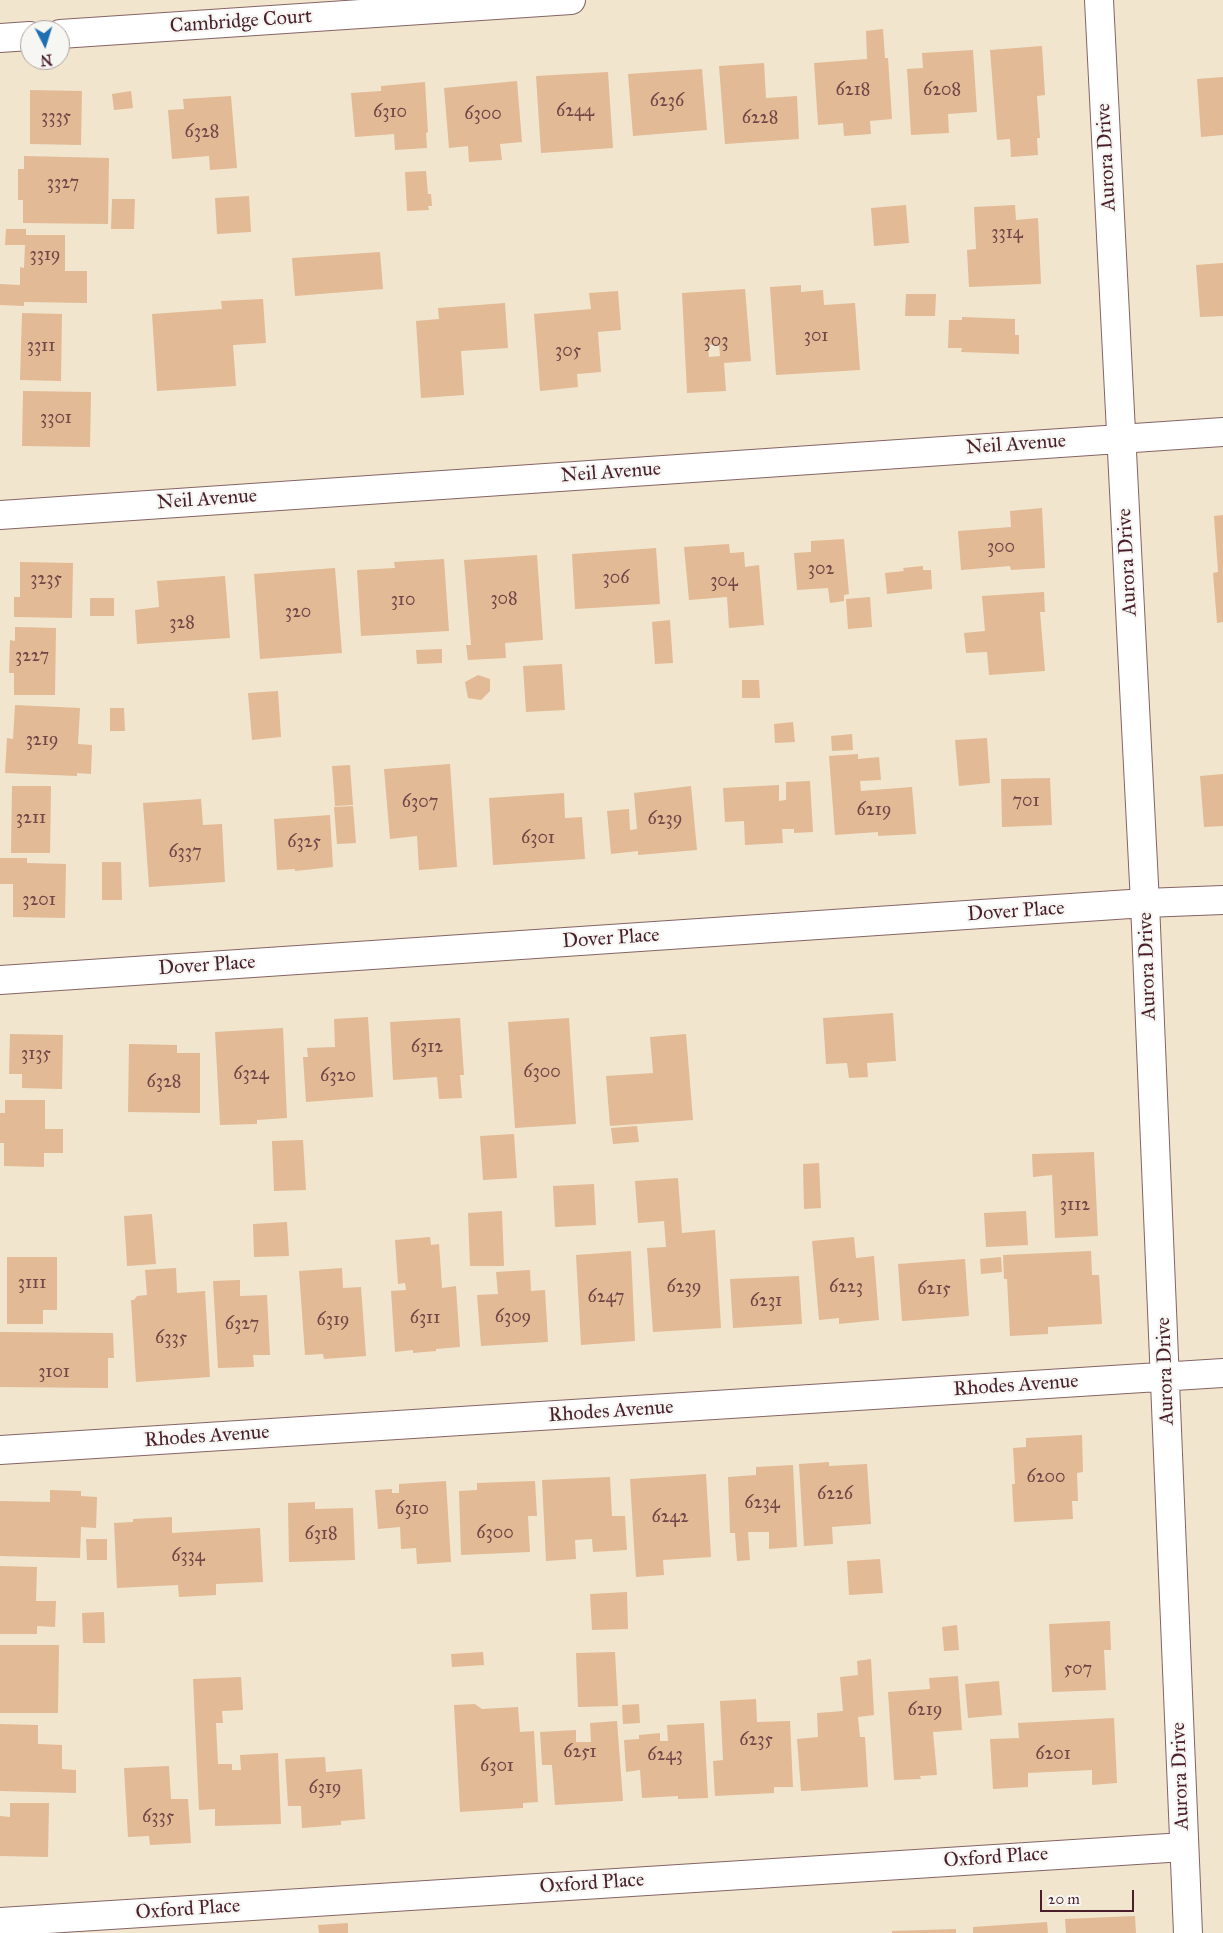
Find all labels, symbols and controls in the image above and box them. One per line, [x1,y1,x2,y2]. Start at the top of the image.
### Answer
street label: Cambridge Court [169,5,313,39]
north arrow [20,20,70,70]
text: N [40,50,53,68]
house number: 6218 [836,80,870,102]
house number: 6208 [923,80,961,102]
house number: 6236 [650,91,684,113]
house number: 6244 [556,101,594,123]
house number: 6310 [373,102,407,124]
street label: Aurora Drive [1092,102,1122,212]
house number: 6300 [464,104,502,126]
house number: 3335 [41,107,71,129]
house number: 6228 [742,108,778,130]
house number: 6328 [185,122,219,144]
house number: 3327 [47,173,79,195]
house number: 3314 [991,223,1023,245]
house number: 3319 [29,245,61,267]
house number: 301 [804,326,828,348]
house number: 303 [704,331,728,353]
house number: 3311 [27,336,55,358]
house number: 305 [555,341,581,363]
house number: 3301 [40,408,72,430]
street label: Neil Avenue [965,430,1067,460]
street label: Neil Avenue [560,458,662,488]
street label: Neil Avenue [156,485,258,515]
street label: Aurora Drive [1113,507,1143,617]
house number: 300 [987,537,1015,559]
house number: 302 [808,559,834,581]
house number: 306 [603,568,629,590]
house number: 3235 [30,569,62,591]
house number: 304 [710,571,738,593]
house number: 308 [490,589,518,611]
house number: 310 [391,590,415,612]
house number: 320 [285,602,311,624]
house number: 328 [169,613,195,635]
house number: 3227 [15,646,49,668]
house number: 3219 [26,730,58,752]
house number: 701 [1012,791,1040,813]
house number: 6307 [402,792,438,814]
house number: 6219 [857,800,891,822]
house number: 3211 [16,808,46,830]
house number: 6239 [648,809,682,831]
house number: 6301 [521,828,555,850]
house number: 6325 [287,832,321,854]
house number: 6337 [168,842,202,864]
house number: 3201 [22,890,56,912]
street label: Dover Place [967,897,1065,927]
street label: Aurora Drive [1134,912,1162,1020]
street label: Dover Place [562,924,660,954]
street label: Dover Place [158,951,256,981]
house number: 6312 [411,1037,443,1059]
house number: 3135 [21,1044,51,1066]
house number: 6300 [523,1062,561,1084]
house number: 6324 [233,1064,269,1086]
house number: 6320 [320,1066,356,1088]
house number: 6328 [147,1072,181,1094]
house number: 3112 [1060,1195,1090,1217]
house number: 3111 [18,1273,46,1295]
house number: 6239 [667,1277,701,1299]
house number: 6223 [829,1277,863,1299]
house number: 6215 [917,1279,951,1301]
house number: 6247 [588,1287,624,1309]
house number: 6231 [750,1291,782,1313]
house number: 6309 [495,1307,531,1329]
house number: 6311 [410,1308,440,1330]
house number: 6319 [316,1310,350,1332]
house number: 6327 [225,1314,259,1336]
street label: Aurora Drive [1152,1317,1180,1425]
house number: 6335 [155,1328,187,1350]
house number: 3101 [38,1362,70,1384]
street label: Rhodes Avenue [953,1370,1079,1402]
street label: Rhodes Avenue [548,1396,674,1428]
street label: Rhodes Avenue [144,1421,270,1453]
house number: 6200 [1026,1467,1066,1489]
house number: 6226 [817,1484,853,1506]
house number: 6234 [744,1493,780,1515]
house number: 6310 [395,1499,429,1521]
house number: 6242 [651,1507,689,1529]
house number: 6300 [476,1523,514,1545]
house number: 6318 [304,1524,338,1546]
house number: 6334 [171,1546,205,1568]
house number: 507 [1064,1659,1092,1681]
house number: 6219 [908,1700,942,1722]
street label: Aurora Drive [1167,1722,1195,1830]
house number: 6235 [739,1730,773,1752]
house number: 6251 [563,1742,597,1764]
house number: 6201 [1035,1744,1071,1766]
house number: 6243 [647,1745,683,1767]
house number: 6301 [480,1756,514,1778]
house number: 6319 [308,1778,342,1800]
house number: 6335 [142,1807,174,1829]
street label: Oxford Place [943,1842,1049,1874]
street label: Oxford Place [539,1868,645,1900]
scale bar [1043,1880,1137,1912]
text: 20 m [1048,1890,1080,1908]
street label: Oxford Place [135,1894,241,1926]

